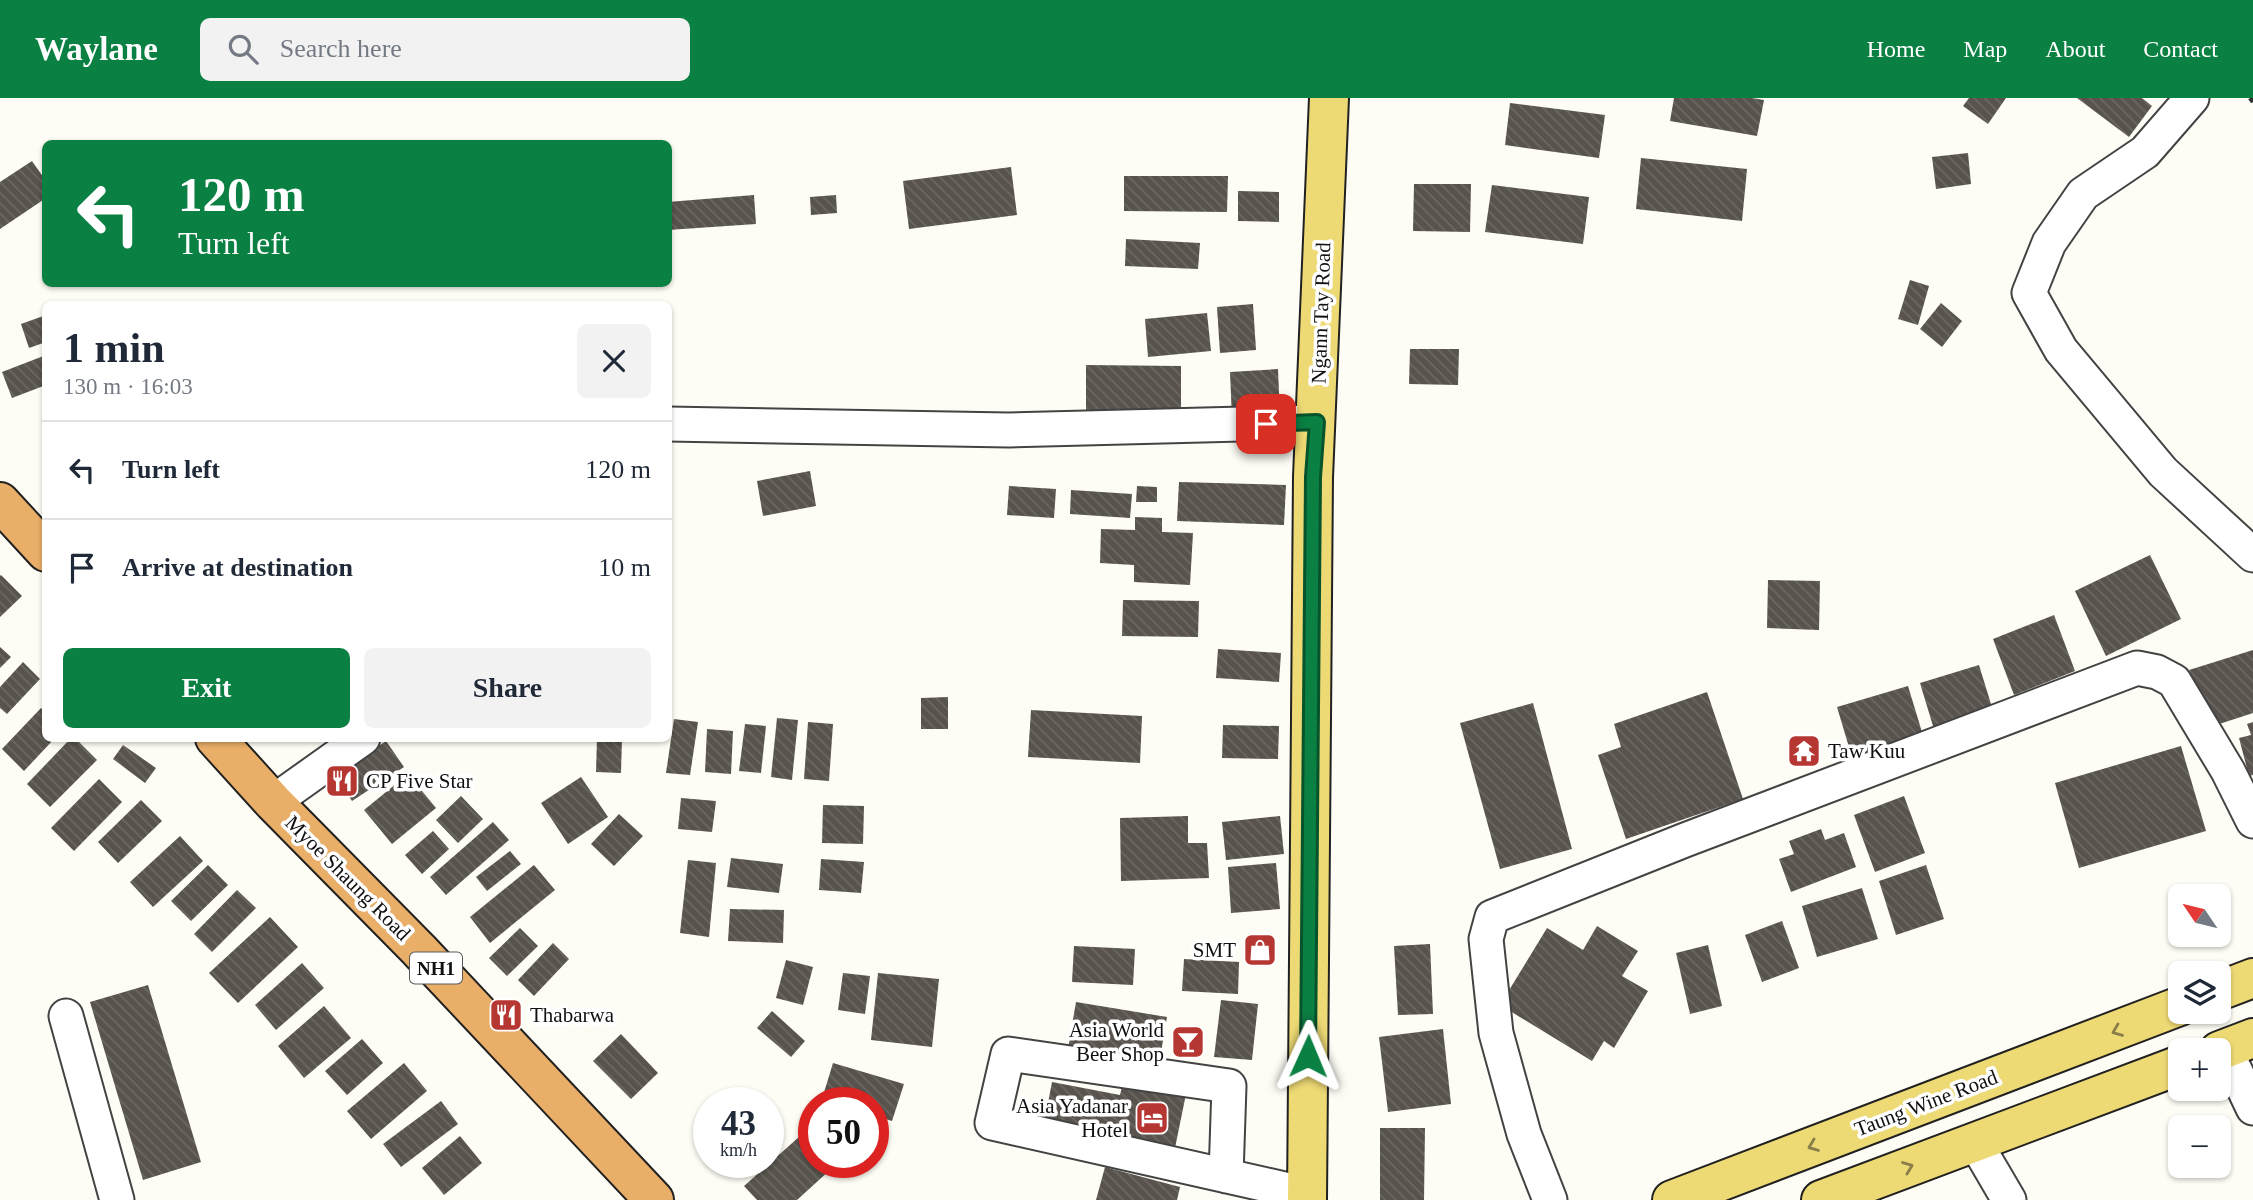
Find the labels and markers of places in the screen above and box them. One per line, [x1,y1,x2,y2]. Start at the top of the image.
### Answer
pin [1236,394,1296,454]
temple icon: Taw Kuu [1785,732,1823,770]
place label: Taw Kuu [1828,739,1906,763]
restaurant icon: CP Five Star [323,762,361,800]
place label: CP Five Star [366,769,473,793]
shop icon: SMT [1241,931,1279,969]
place label: SMT [1193,938,1236,962]
restaurant icon: Thabarwa [487,996,525,1034]
place label: Thabarwa [530,1003,615,1027]
place label: Asia World Beer Shop [1069,1018,1164,1066]
bar icon: Asia World Beer Shop [1169,1023,1207,1061]
place label: Asia Yadanar Hotel [1016,1094,1128,1142]
hotel icon: Asia Yadanar Hotel [1133,1099,1171,1137]

